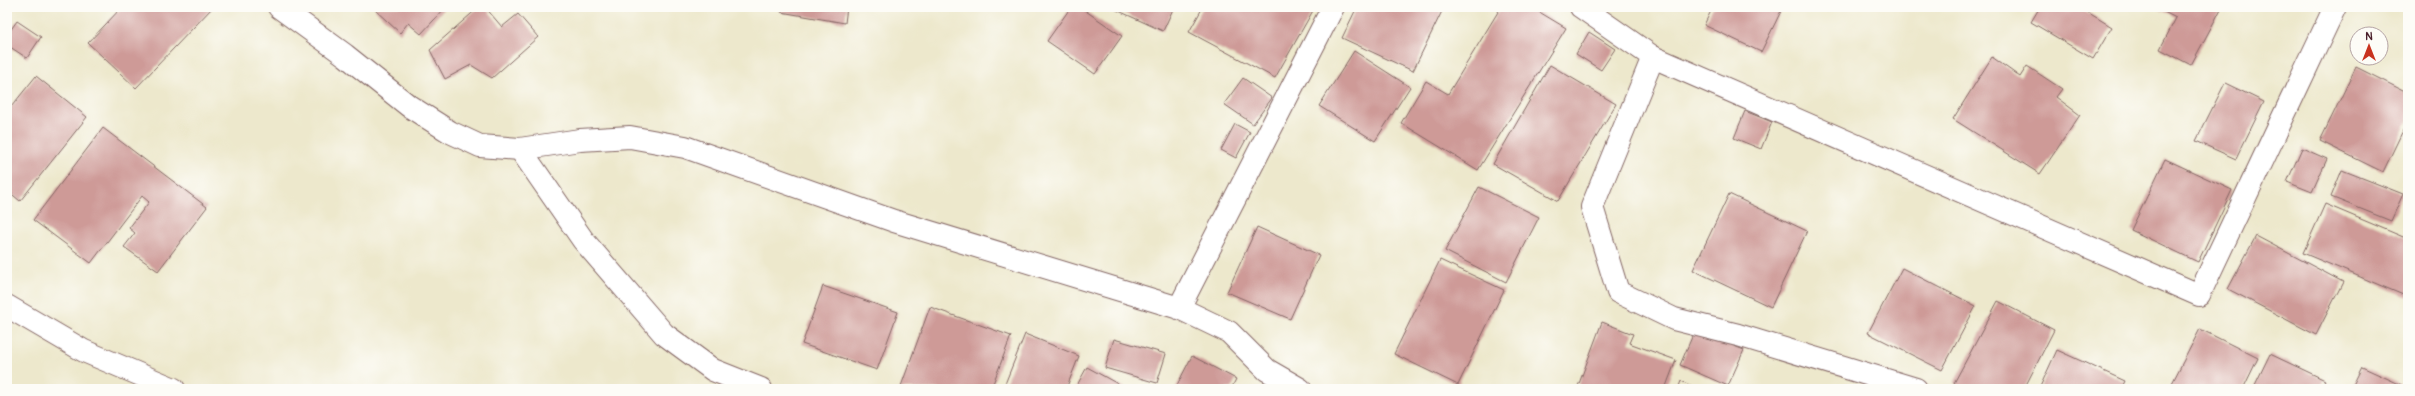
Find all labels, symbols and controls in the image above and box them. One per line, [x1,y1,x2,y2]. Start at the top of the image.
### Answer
north arrow [2349,26,2389,66]
text: N [2365,30,2373,43]

